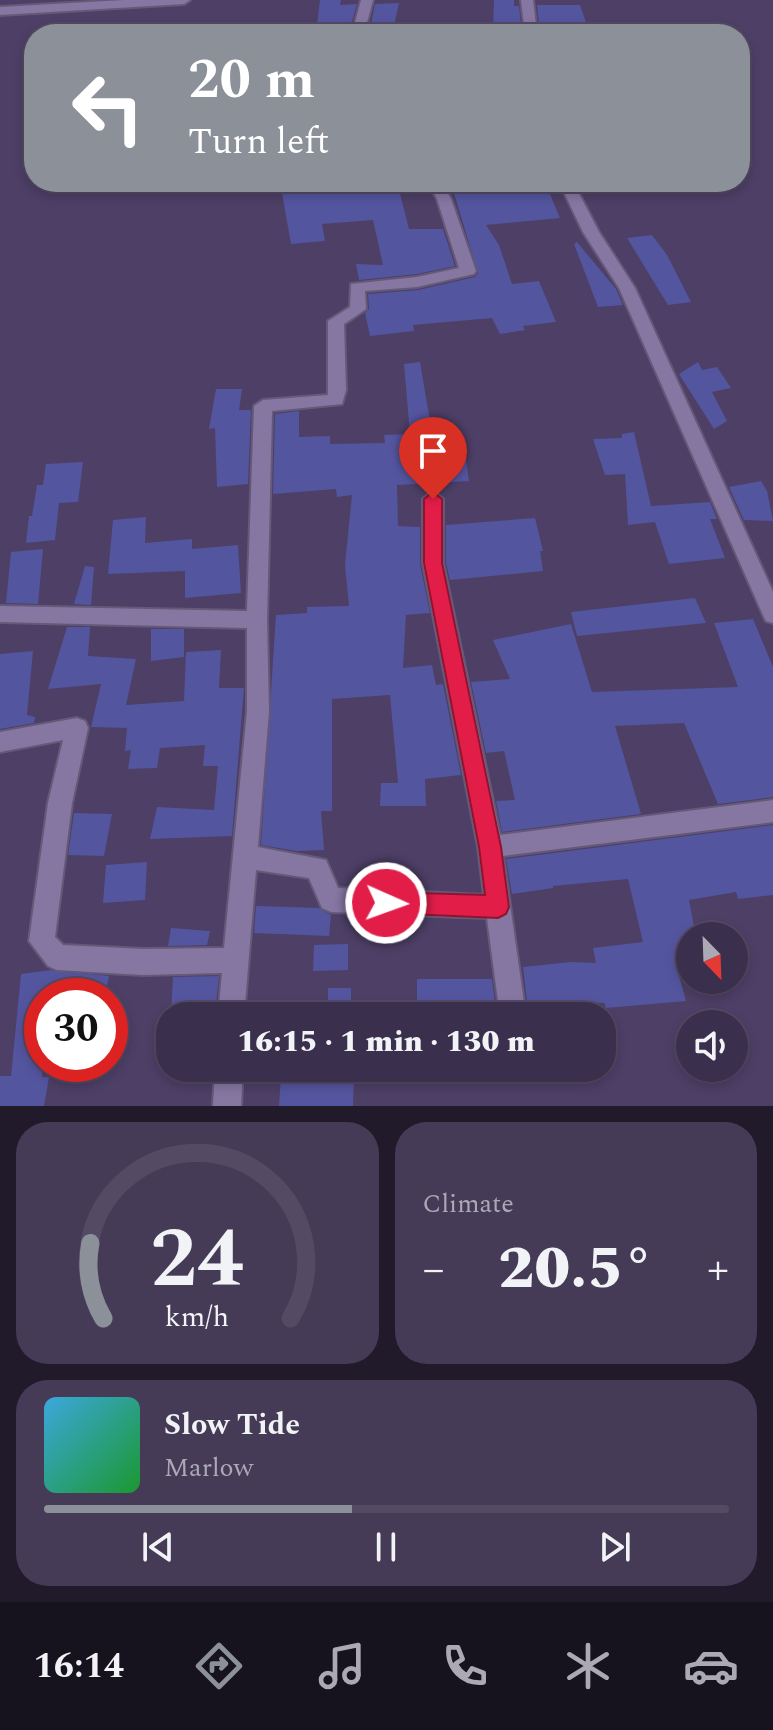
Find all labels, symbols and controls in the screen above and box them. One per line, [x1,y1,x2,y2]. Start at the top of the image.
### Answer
text: 20 m [188,38,315,123]
icon: left [56,56,160,160]
text: Turn left [188,115,329,170]
pin [399,417,467,499]
icon: arrive [411,429,455,473]
position arrow [344,861,428,945]
north arrow [676,922,748,994]
map controls [676,922,748,1082]
speed limit sign: 30 [24,978,128,1082]
button: sound [676,1010,748,1082]
text: 16:15 · 1 min · 130 m [237,1019,535,1065]
text: Climate [423,1184,514,1224]
text: 24 [151,1197,244,1324]
text: 20.5° [498,1223,653,1315]
text: − [423,1236,445,1303]
text: + [707,1236,729,1303]
text: km/h [165,1296,229,1339]
text: Slow Tide [164,1402,300,1448]
text: Marlow [164,1448,253,1488]
icon: previous [136,1525,180,1569]
icon: pause [364,1525,408,1569]
icon: next [593,1525,637,1569]
icon: directions [191,1638,247,1694]
icon: music [314,1638,370,1694]
icon: phone [437,1638,493,1694]
icon: climate [560,1638,616,1694]
icon: car [683,1638,739,1694]
text: 16:14 [34,1639,124,1694]

